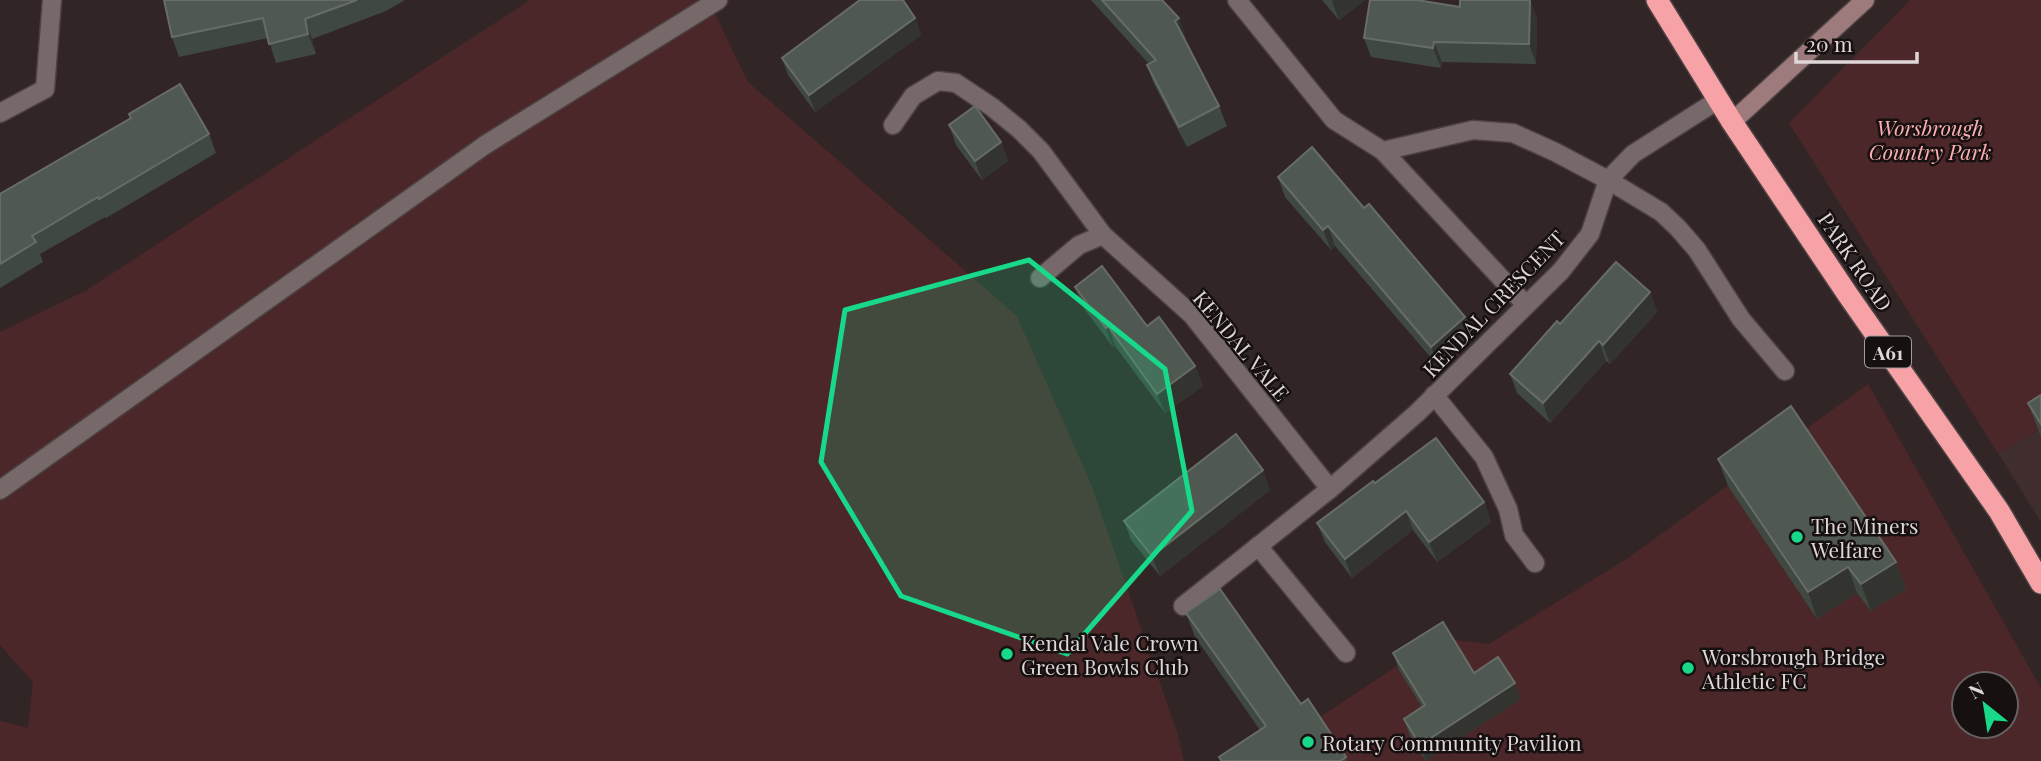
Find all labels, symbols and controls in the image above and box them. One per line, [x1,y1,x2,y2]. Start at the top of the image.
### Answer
scale bar [1796,21,1917,65]
text: 20 m [1806,29,1853,57]
park label: Worsbrough Country Park [1869,113,1992,165]
street label: PARK ROAD [1813,206,1899,316]
street label: KENDAL CRESCENT [1416,224,1570,382]
street label: KENDAL VALE [1188,284,1296,406]
road number: A61 [1865,336,1911,368]
place label: The Miners Welfare [1810,511,1918,563]
marker: The Miners Welfare [1789,529,1805,545]
place label: Kendal Vale Crown Green Bowls Club [1021,628,1199,680]
place label: Worsbrough Bridge Athletic FC [1701,642,1885,694]
marker: Kendal Vale Crown Green Bowls Club [999,646,1015,662]
marker: Worsbrough Bridge Athletic FC [1680,660,1696,676]
north arrow [1950,670,2020,740]
text: N [1964,675,1989,704]
place label: Rotary Community Pavilion [1322,728,1582,756]
marker: Rotary Community Pavilion [1300,734,1316,750]

